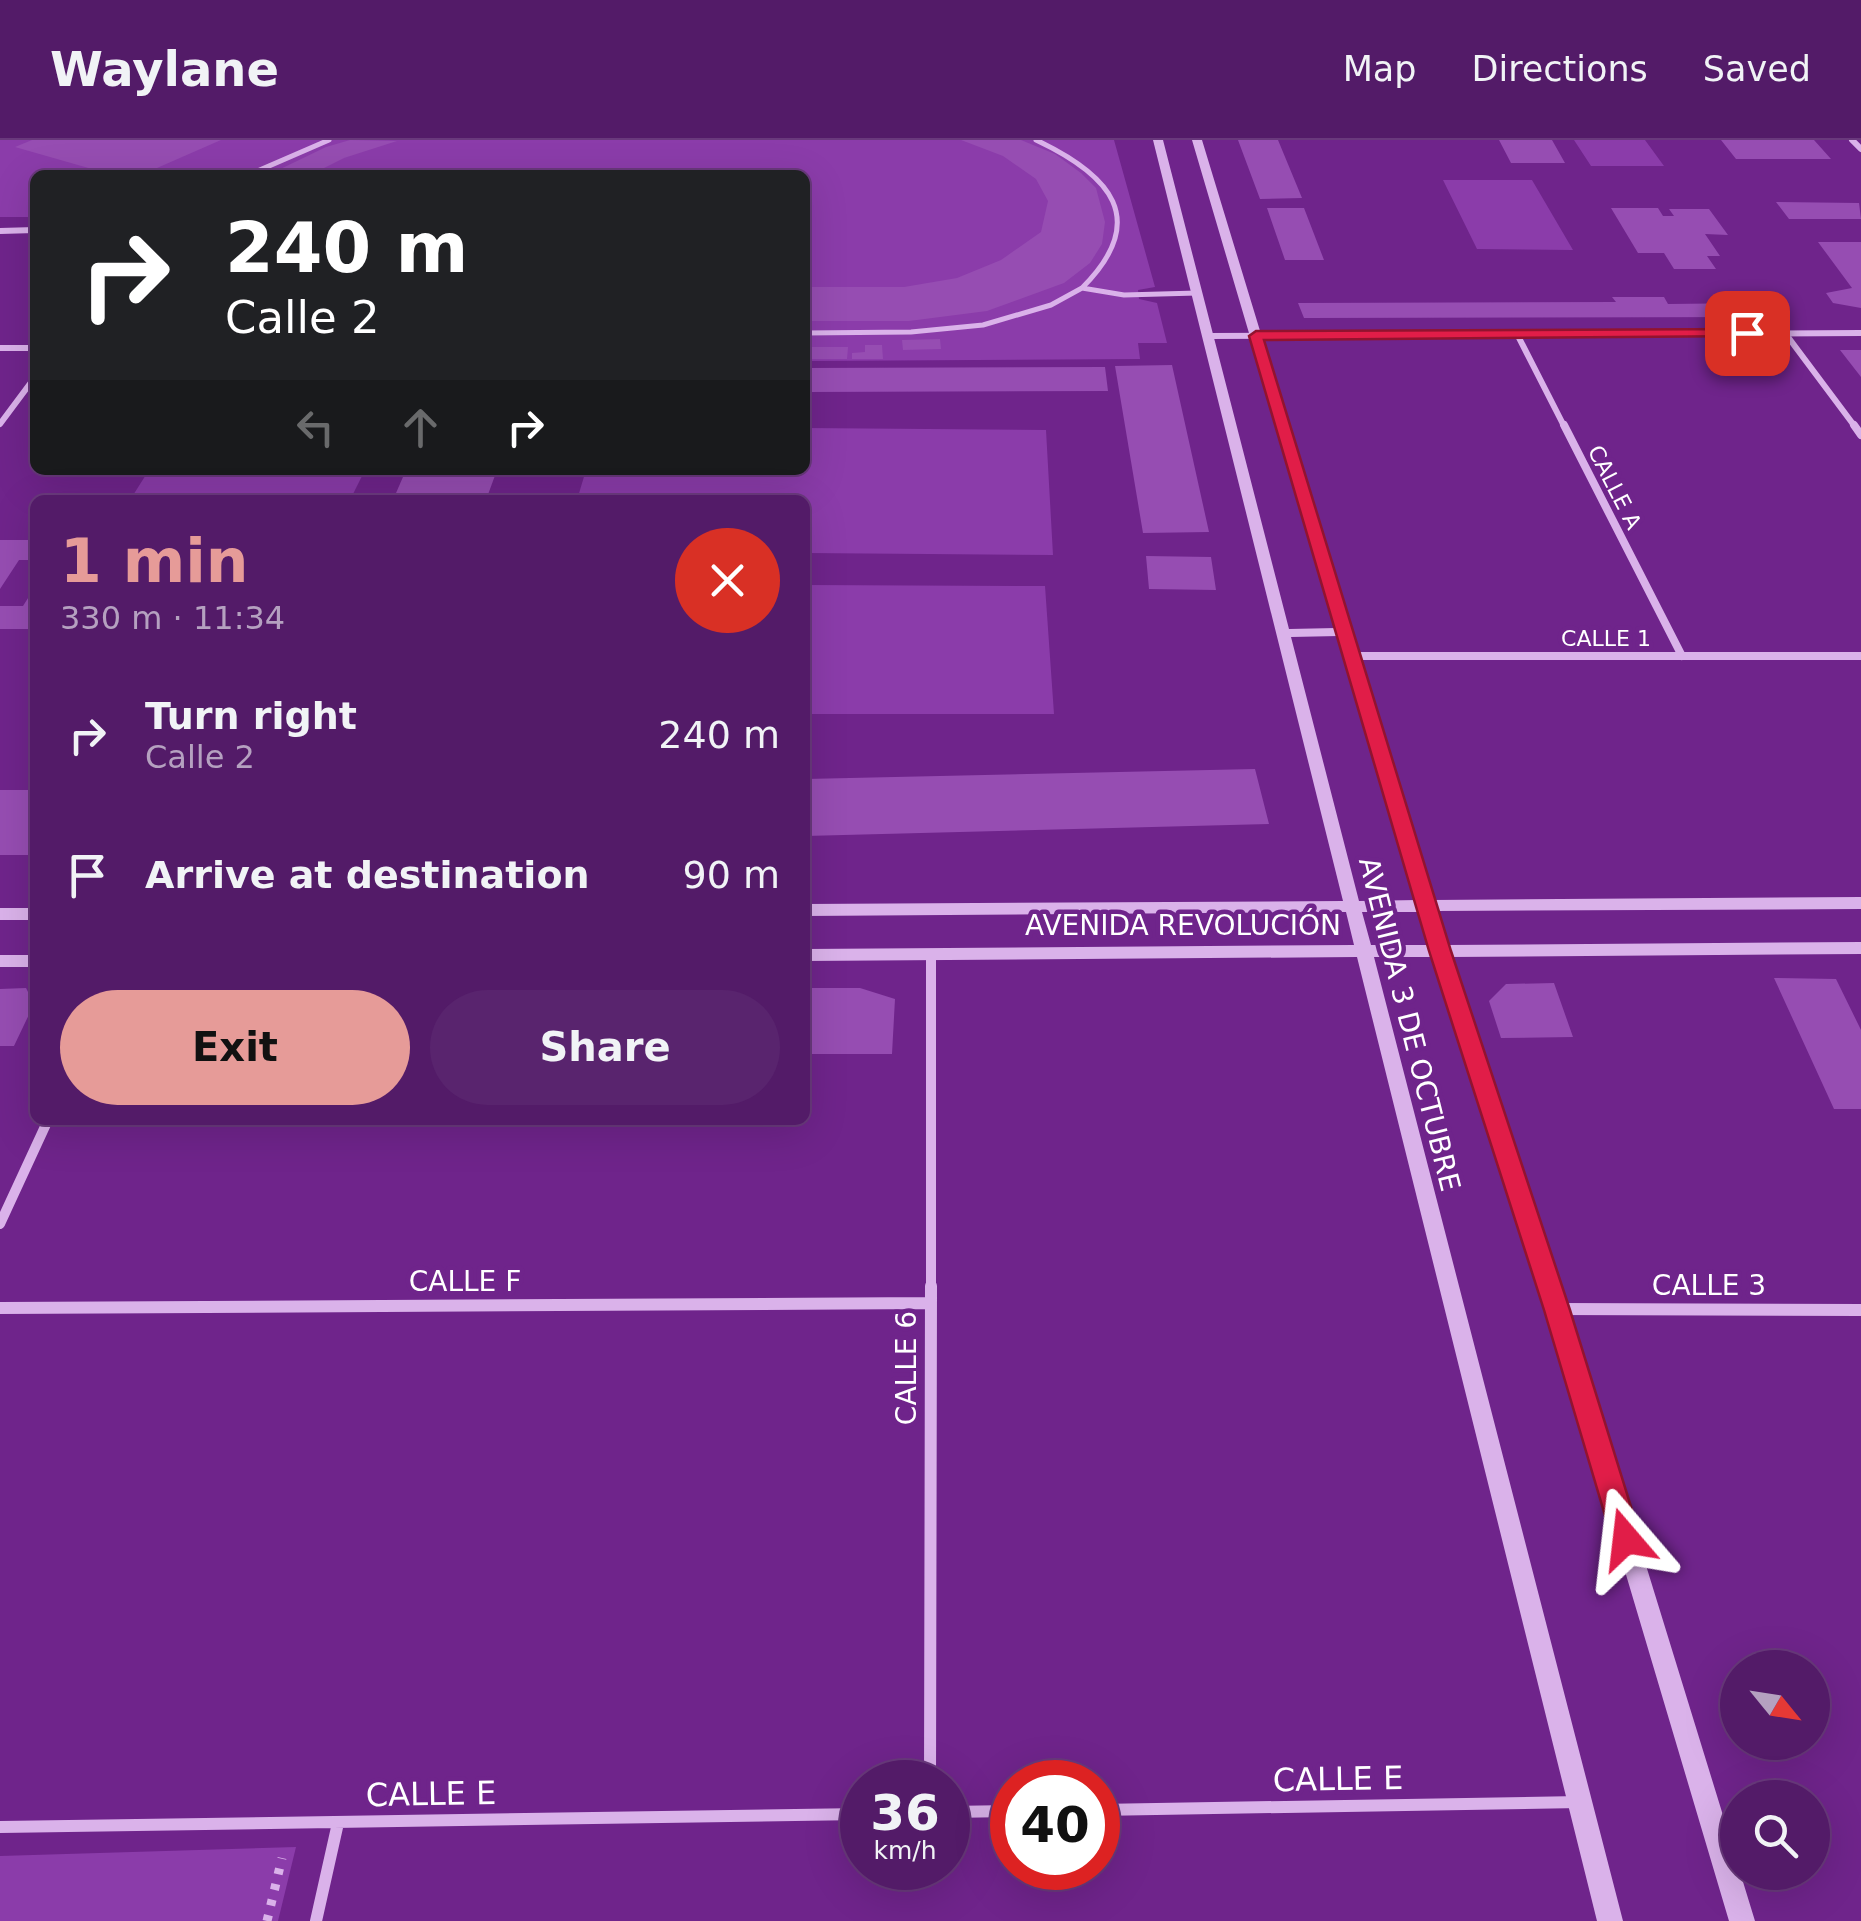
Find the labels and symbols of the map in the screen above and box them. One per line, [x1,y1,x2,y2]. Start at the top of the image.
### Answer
pin [1705,291,1790,376]
street label: CALLE A [1583,441,1646,533]
street label: CALLE 1 [1561,626,1651,651]
street label: AVENIDA 3 DE OCTUBRE [1352,854,1467,1194]
street label: AVENIDA REVOLUCIÓN [1025,908,1341,942]
street label: CALLE F [409,1265,521,1298]
street label: CALLE 3 [1652,1269,1766,1302]
street label: CALLE 6 [890,1311,923,1425]
position arrow [1574,1487,1678,1591]
north arrow [1720,1650,1830,1760]
street label: CALLE E [1272,1759,1404,1799]
speed limit sign: 40 [990,1760,1120,1890]
street label: CALLE E [365,1774,497,1814]

